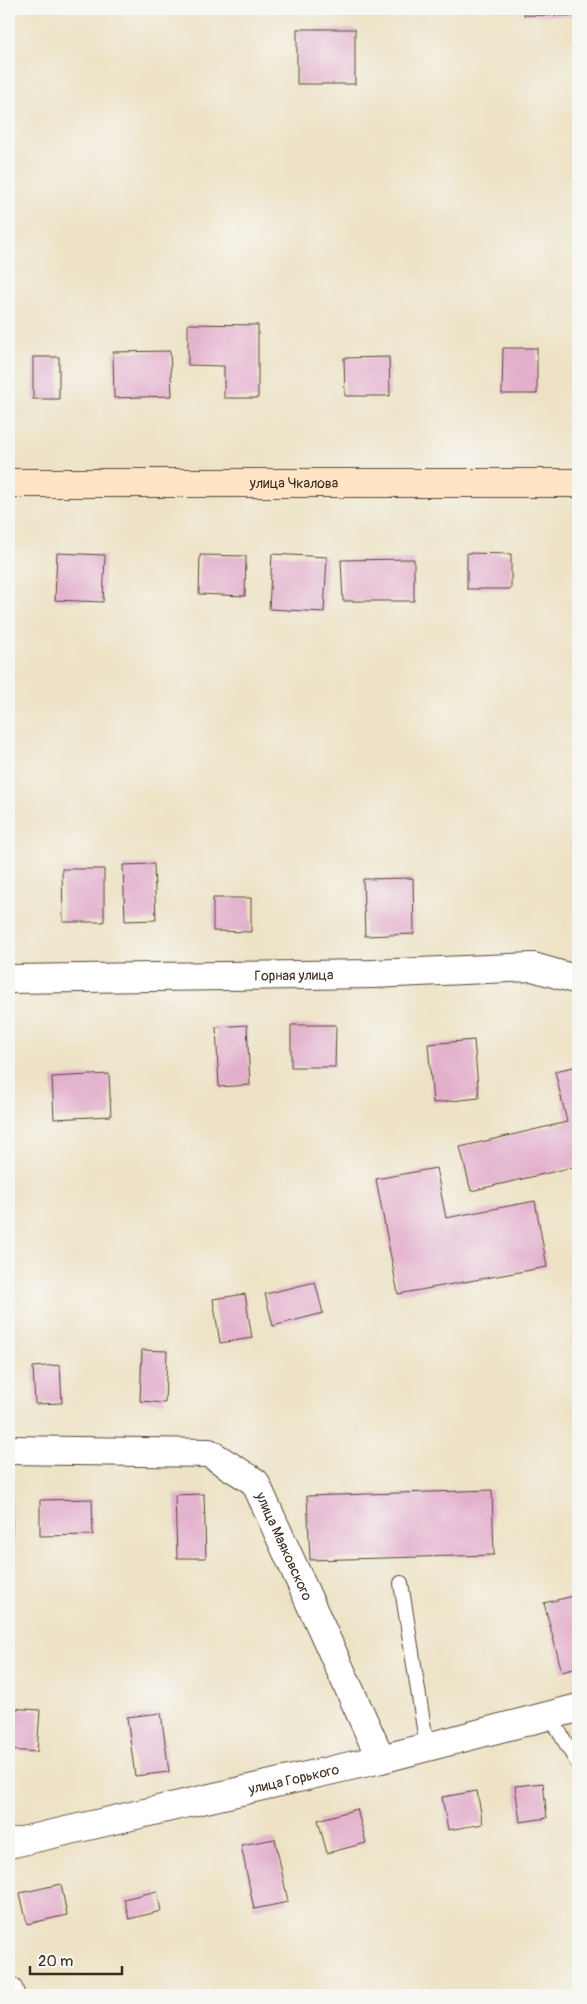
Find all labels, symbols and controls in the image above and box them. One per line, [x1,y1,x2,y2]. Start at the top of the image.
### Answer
street label: улица Чкалова [249,475,338,492]
street label: Горная улица [254,966,334,984]
street label: улица Маяковского [252,1489,316,1603]
street label: улица Горького [246,1760,341,1798]
scale bar [30,1944,122,1976]
text: 20 m [38,1952,73,1971]

